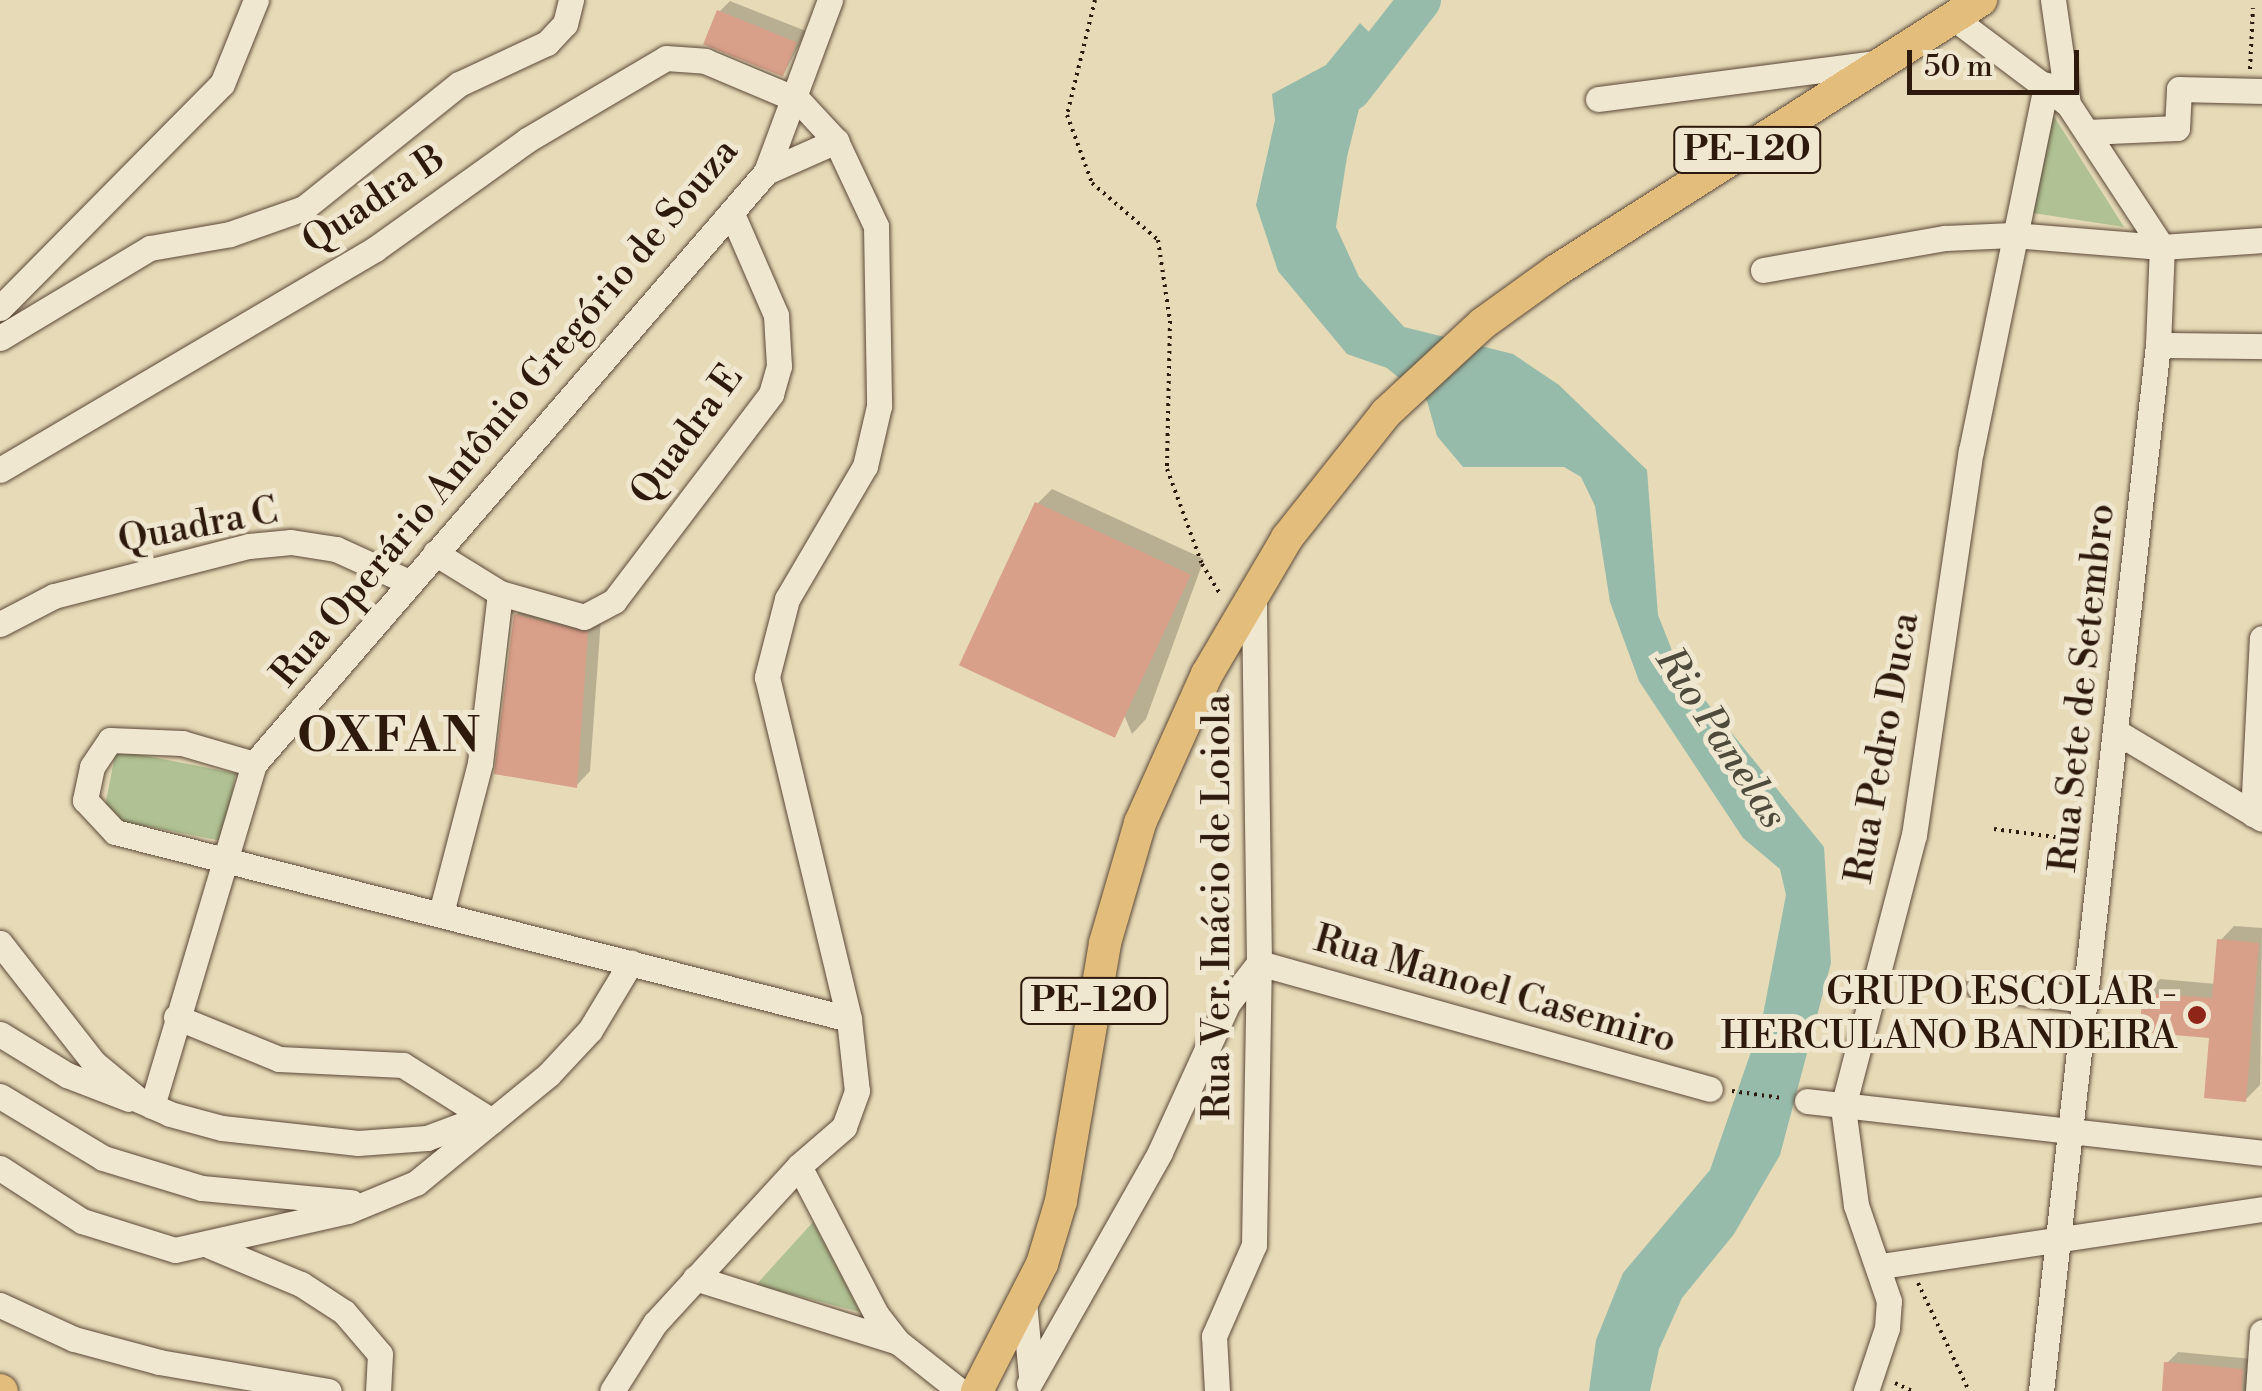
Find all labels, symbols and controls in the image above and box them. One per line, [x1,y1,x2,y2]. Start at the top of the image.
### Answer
scale bar [1912,30,2084,92]
text: 50 m [1924,48,1993,86]
road number: PE-120 [1672,120,1822,180]
street label: Rua Operário Antônio Gregório de Souza [262,130,748,696]
street label: Quadra B [294,136,454,264]
street label: Quadra E [621,356,753,514]
street label: Quadra C [114,488,282,564]
street label: Rua Sete de Setembro [2041,501,2125,875]
street label: Rua Pedro Duca [1837,609,1929,887]
water label: Rio Panelas [1645,639,1797,837]
street label: Rua Ver. Inácio de Loiola [1195,694,1241,1120]
district label: OXFAN [297,709,483,767]
street label: Rua Manoel Casemiro [1309,916,1681,1064]
place label: GRUPO ESCOLAR - HERCULANO BANDEIRA [1721,970,2177,1060]
road number: PE-120 [1019,971,1169,1031]
marker: GRUPO ESCOLAR - HERCULANO BANDEIRA [2186,1004,2208,1026]

